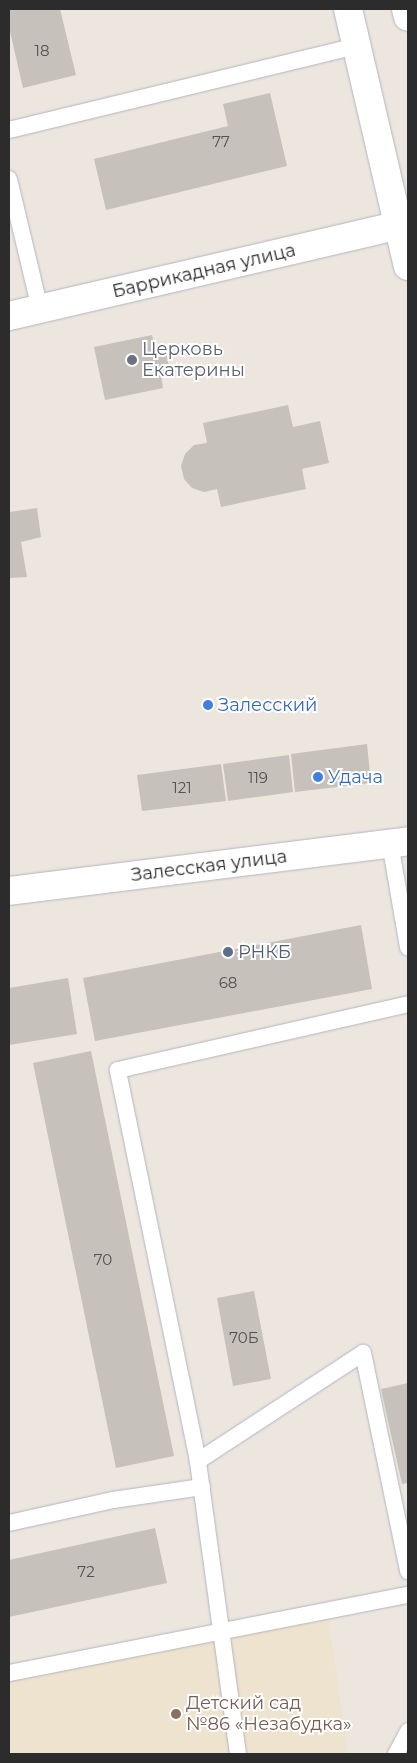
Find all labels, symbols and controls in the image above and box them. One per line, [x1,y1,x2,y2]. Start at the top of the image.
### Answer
house number: 18 [35,42,49,60]
house number: 77 [212,133,230,151]
street label: Баррикадная улица [110,239,298,303]
place label: Церковь Екатерины [142,339,245,382]
marker: Церковь Екатерины [126,354,138,366]
place label: Залесский [218,694,318,716]
marker: Залесский [202,699,214,711]
place label: Удача [328,766,383,788]
house number: 119 [248,769,268,787]
marker: Удача [312,771,324,783]
house number: 121 [172,779,192,797]
street label: Залесская улица [130,846,288,886]
place label: РНКБ [238,941,291,963]
marker: РНКБ [222,946,234,958]
house number: 68 [219,974,237,992]
house number: 70 [94,1251,112,1269]
house number: 70Б [229,1329,259,1347]
house number: 72 [77,1563,95,1581]
place label: Детский сад №86 «Незабудка» [186,1693,352,1736]
marker: Детский сад №86 «Незабудка» [170,1708,182,1720]

